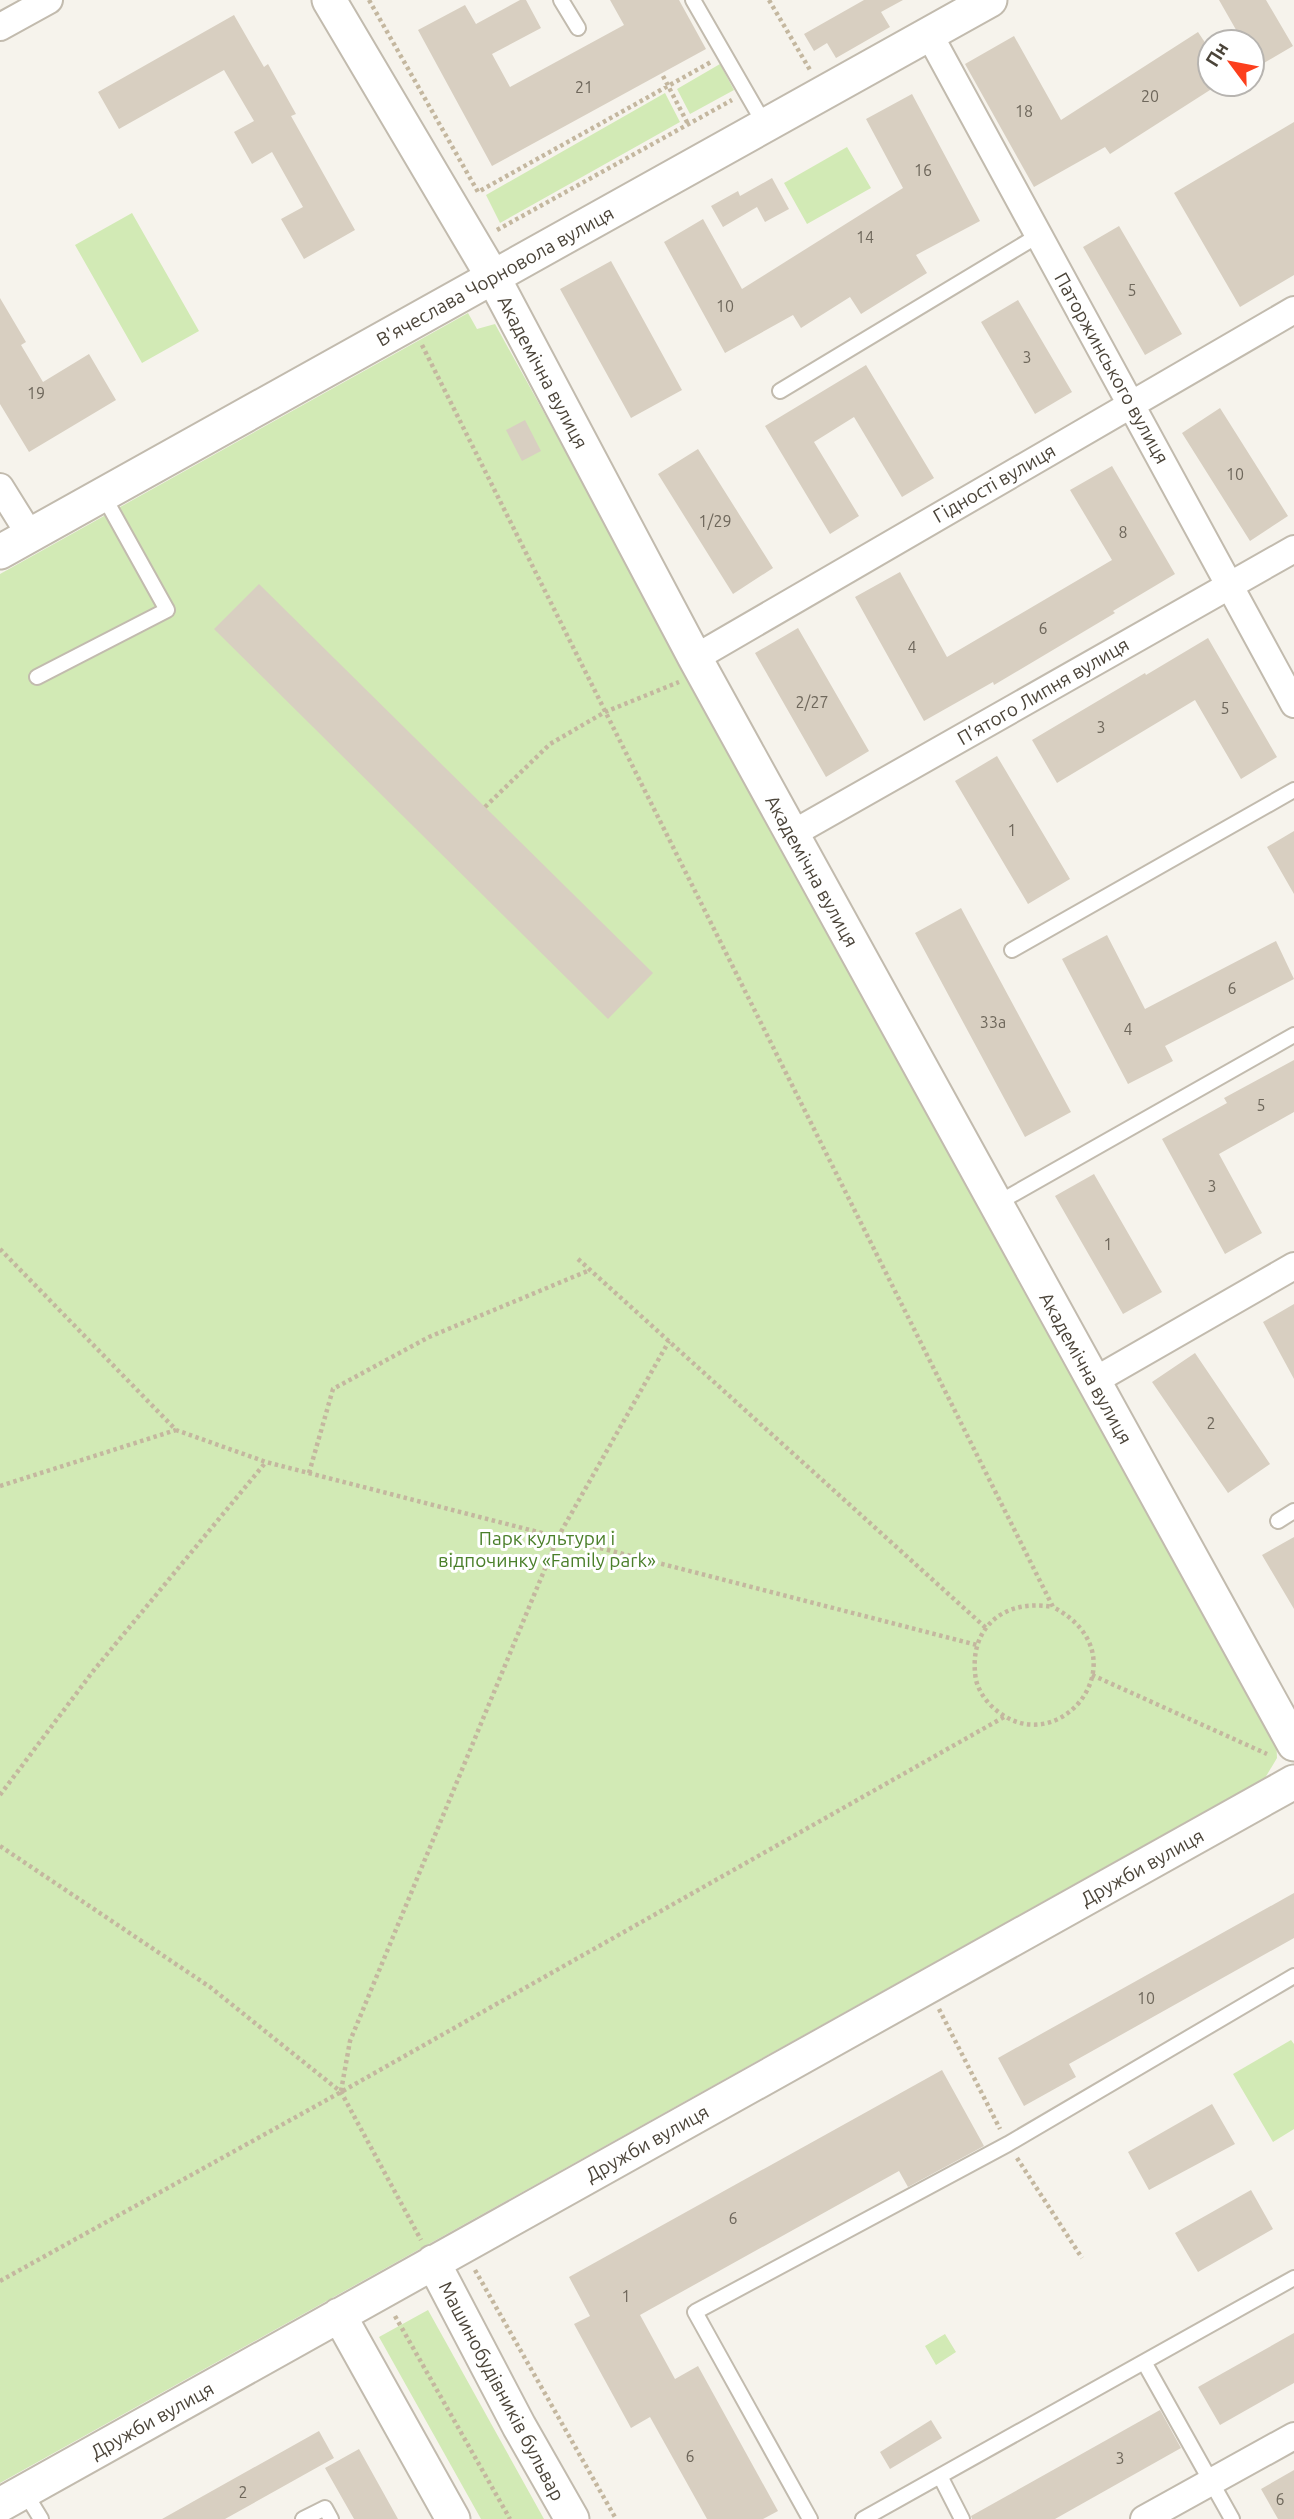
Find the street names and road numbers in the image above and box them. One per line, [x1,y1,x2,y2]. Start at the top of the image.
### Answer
street label: В'ячеслава Чорновола вулиця [373,201,617,351]
street label: Паторжинського вулиця [1050,269,1174,467]
street label: Академічна вулиця [493,292,593,452]
street label: Гідності вулиця [929,439,1059,527]
street label: П’ятого Липня вулиця [953,633,1133,749]
street label: Академічна вулиця [761,791,863,951]
street label: Академічна вулиця [1035,1288,1137,1448]
street label: Дружби вулиця [1077,1824,1207,1910]
street label: Дружби вулиця [582,2100,712,2186]
street label: Машинобудівників бульвар [435,2278,569,2504]
street label: Дружби вулиця [87,2377,217,2463]

